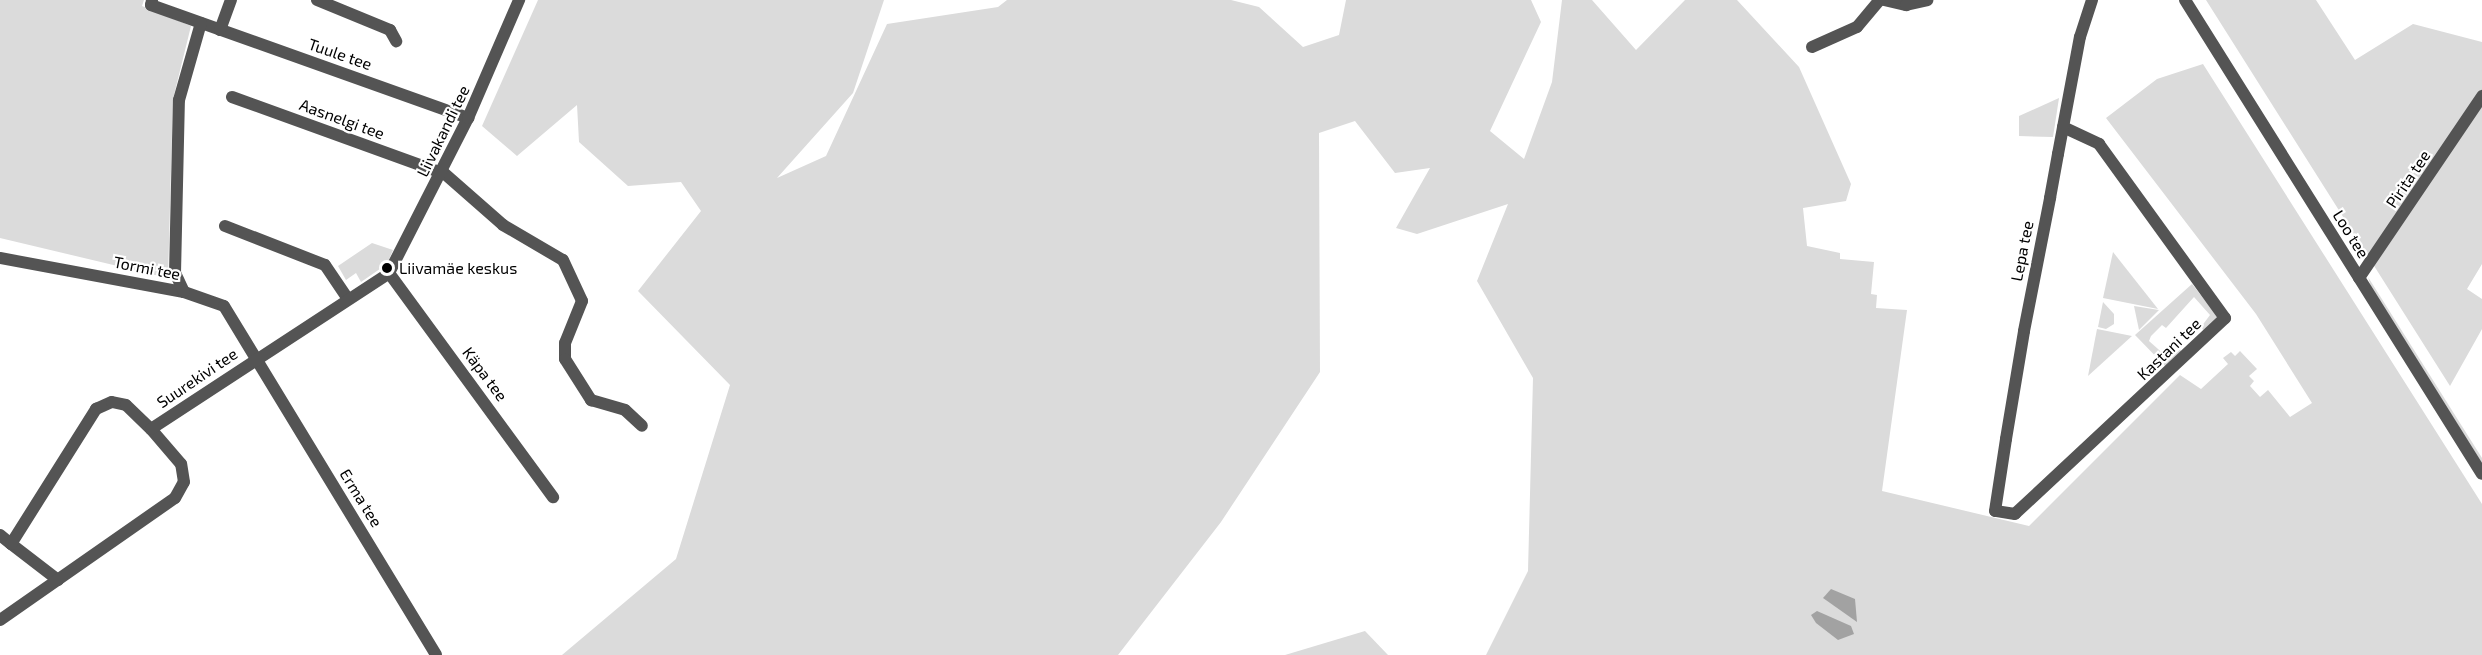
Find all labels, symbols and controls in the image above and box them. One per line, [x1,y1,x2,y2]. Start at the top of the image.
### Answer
street label: Tuule tee [306,34,374,74]
street label: Liivakandi tee [413,82,473,180]
street label: Aasnelgi tee [297,95,387,143]
street label: Pirita tee [2382,146,2434,212]
street label: Loo tee [2329,206,2373,262]
street label: Lepa tee [2007,219,2037,283]
street label: Tormi tee [112,252,182,284]
place label: Liivamäe keskus [399,258,517,278]
marker: Liivamäe keskus [380,261,394,275]
street label: Kastani tee [2133,314,2205,384]
street label: Käpa tee [458,343,512,405]
street label: Suurekivi tee [153,344,241,412]
street label: Erma tee [336,465,386,531]

